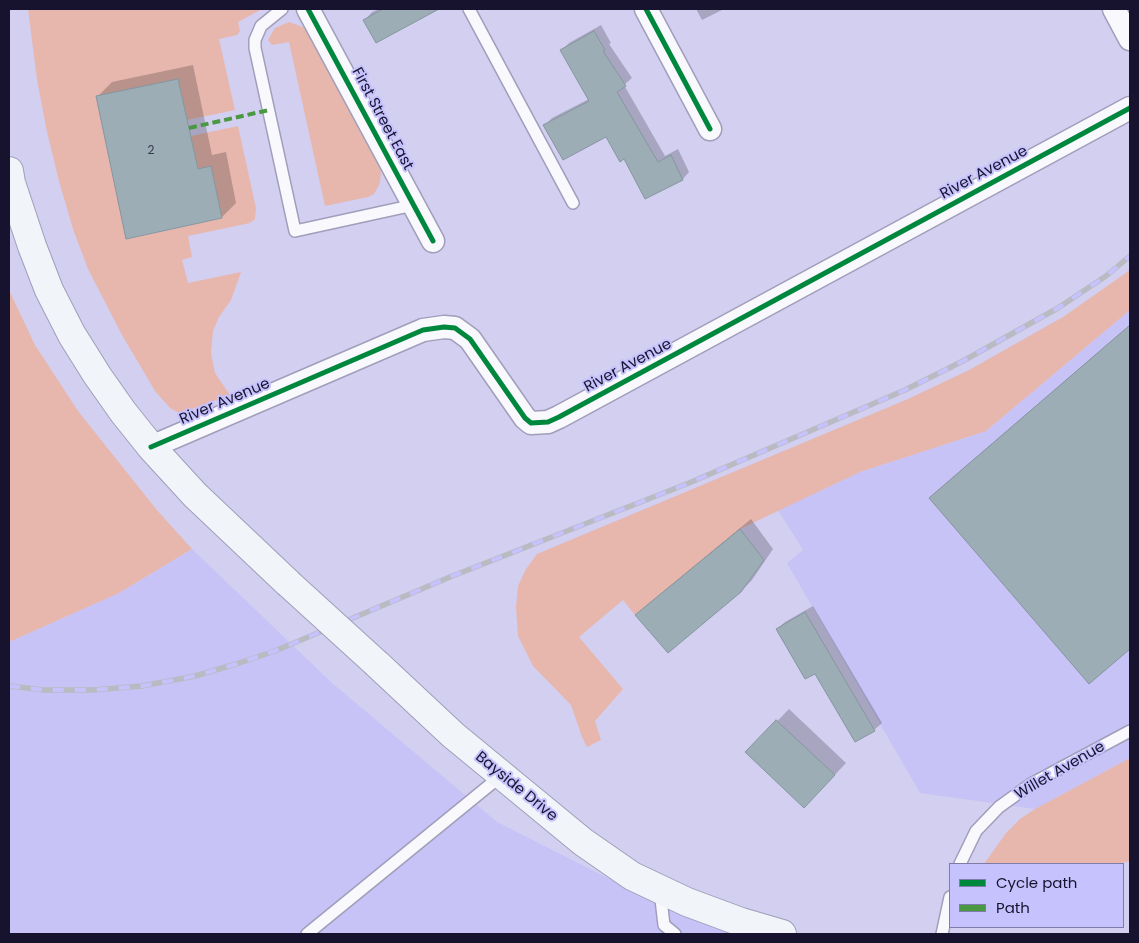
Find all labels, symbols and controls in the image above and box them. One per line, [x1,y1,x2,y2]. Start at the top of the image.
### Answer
street label: First Street East [347,65,417,173]
street label: River Avenue [937,142,1031,204]
house number: 2 [148,144,154,158]
street label: River Avenue [581,335,675,397]
street label: River Avenue [177,375,273,429]
street label: Willet Avenue [1012,738,1108,804]
street label: Bayside Drive [471,748,561,826]
legend [949,863,1124,928]
text: Cycle path [996,872,1077,893]
text: Path [996,897,1030,918]

